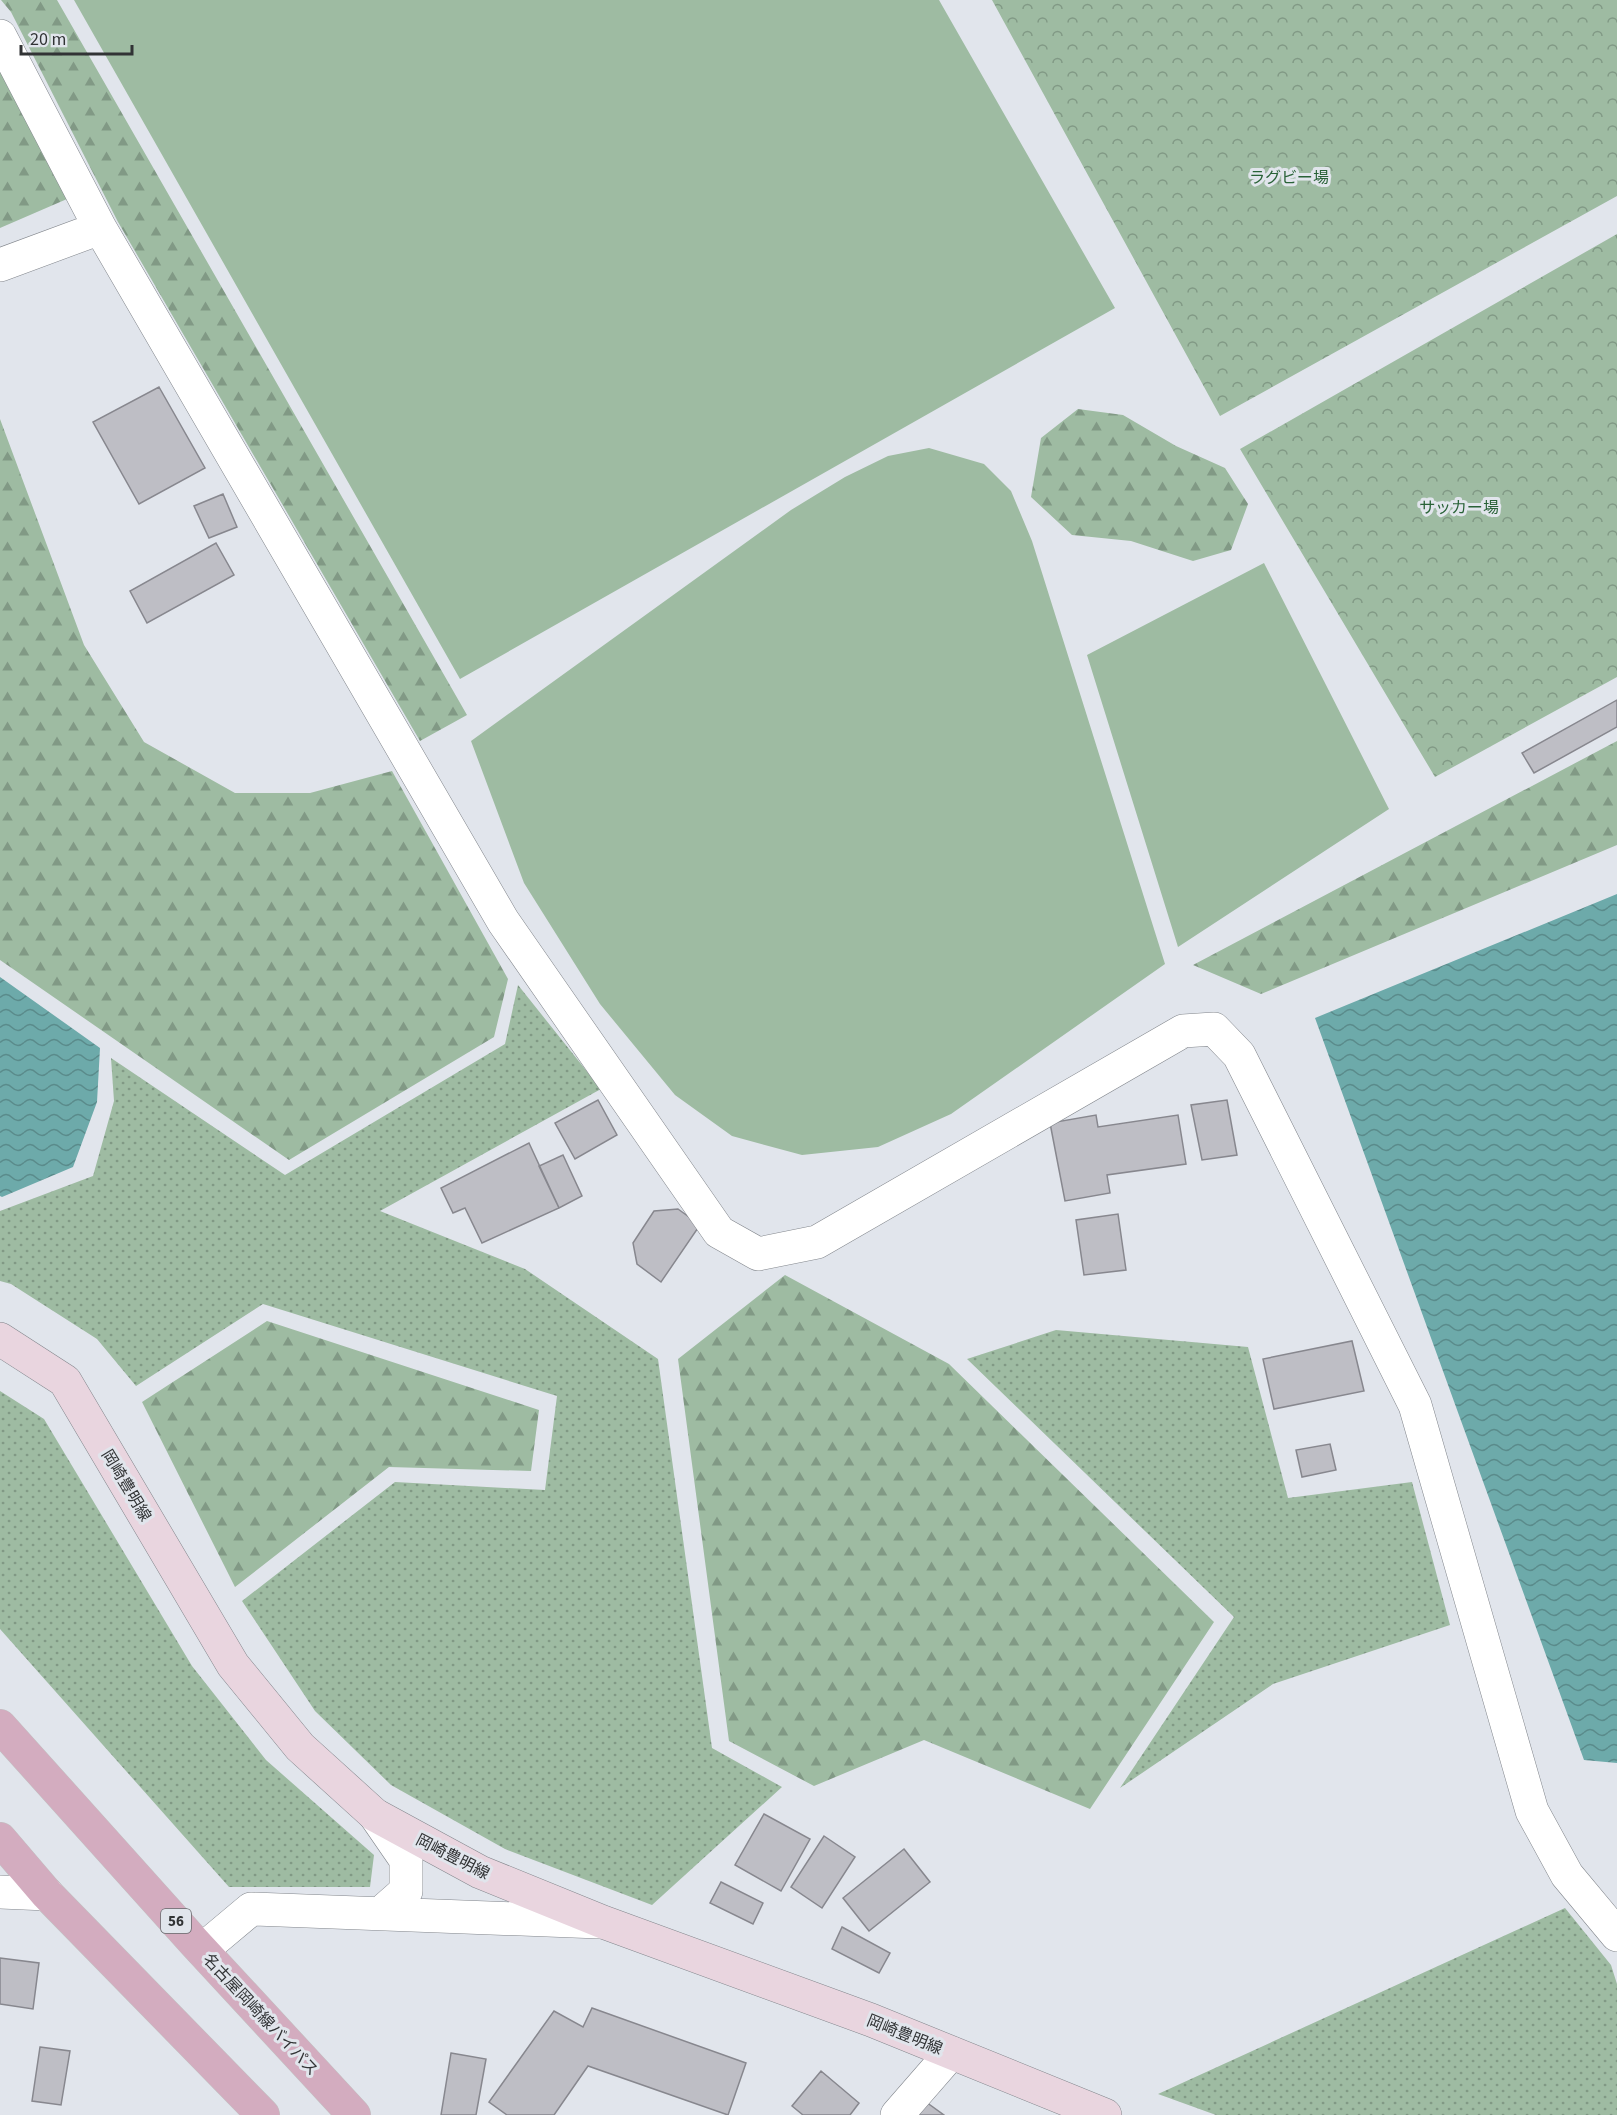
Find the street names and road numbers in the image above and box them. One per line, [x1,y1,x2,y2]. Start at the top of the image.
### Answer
street label: 岡崎豊明線 [96,1446,156,1525]
street label: 岡崎豊明線 [412,1829,493,1885]
road number: 56 [161,1909,191,1933]
street label: 名古屋岡崎線バイパス [198,1949,323,2081]
street label: 岡崎豊明線 [863,2010,946,2060]

